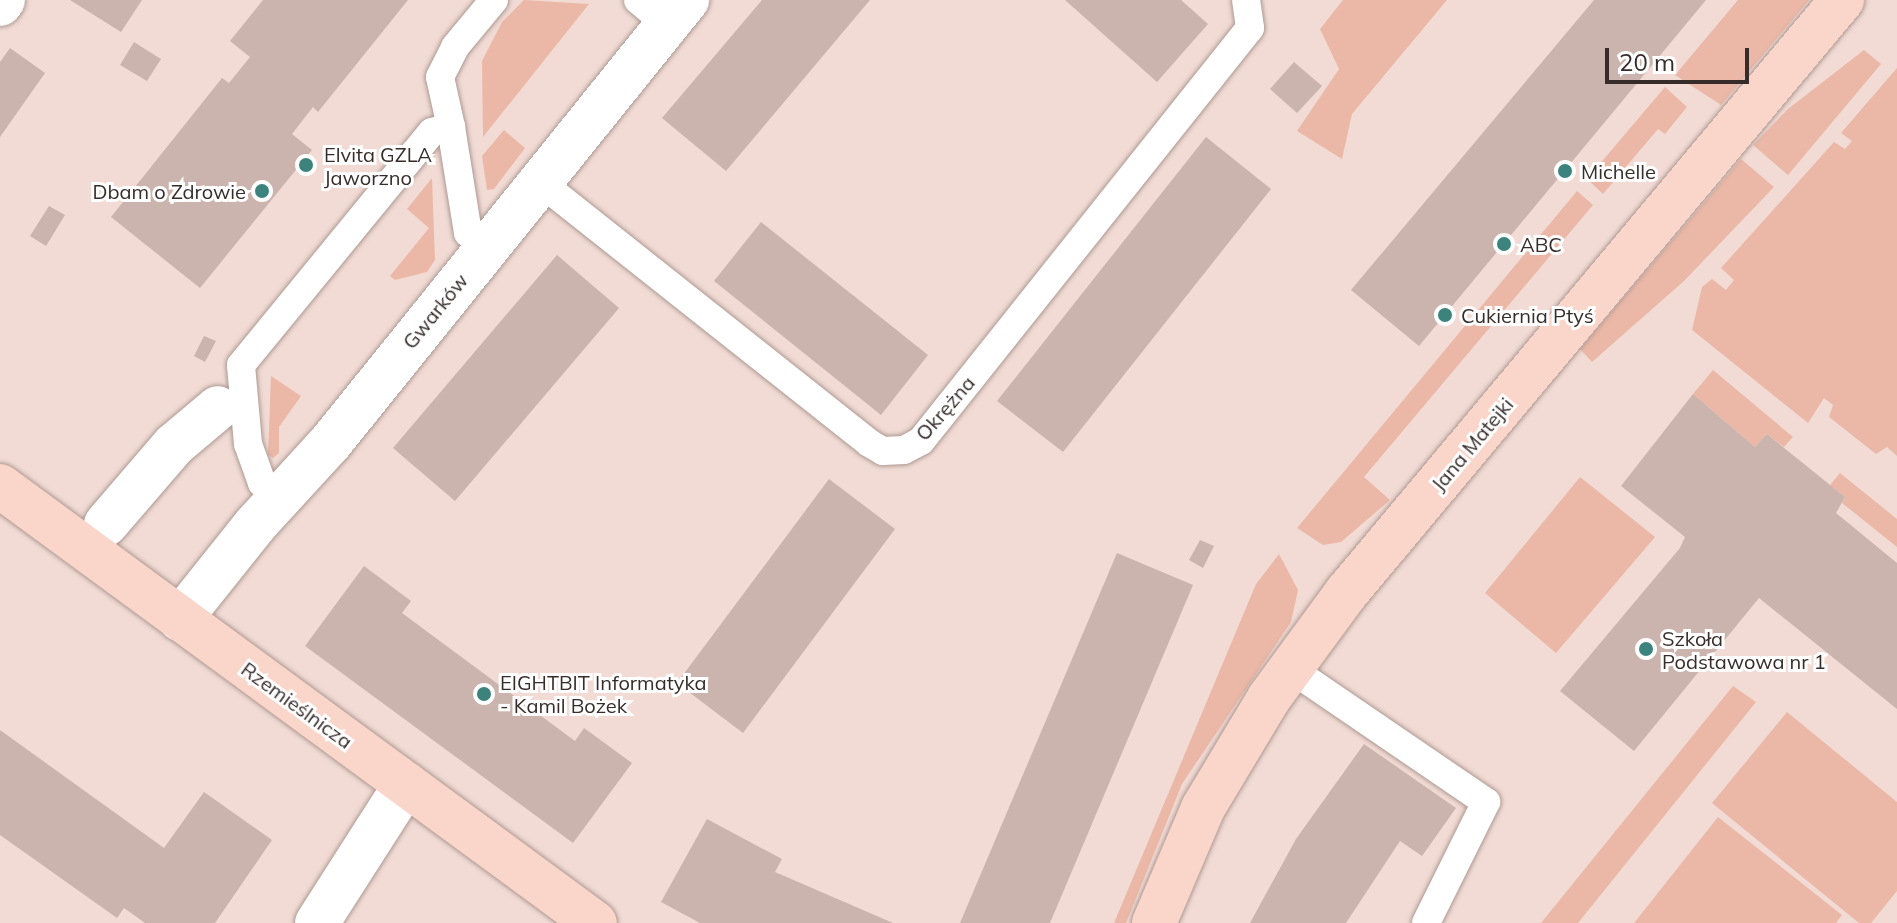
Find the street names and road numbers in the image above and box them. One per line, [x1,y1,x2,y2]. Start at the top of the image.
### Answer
street label: Gwarków [397,269,473,353]
street label: Okrężna [910,371,980,445]
street label: Jana Matejki [1426,393,1518,495]
street label: Rzemieślnicza [237,657,357,753]

